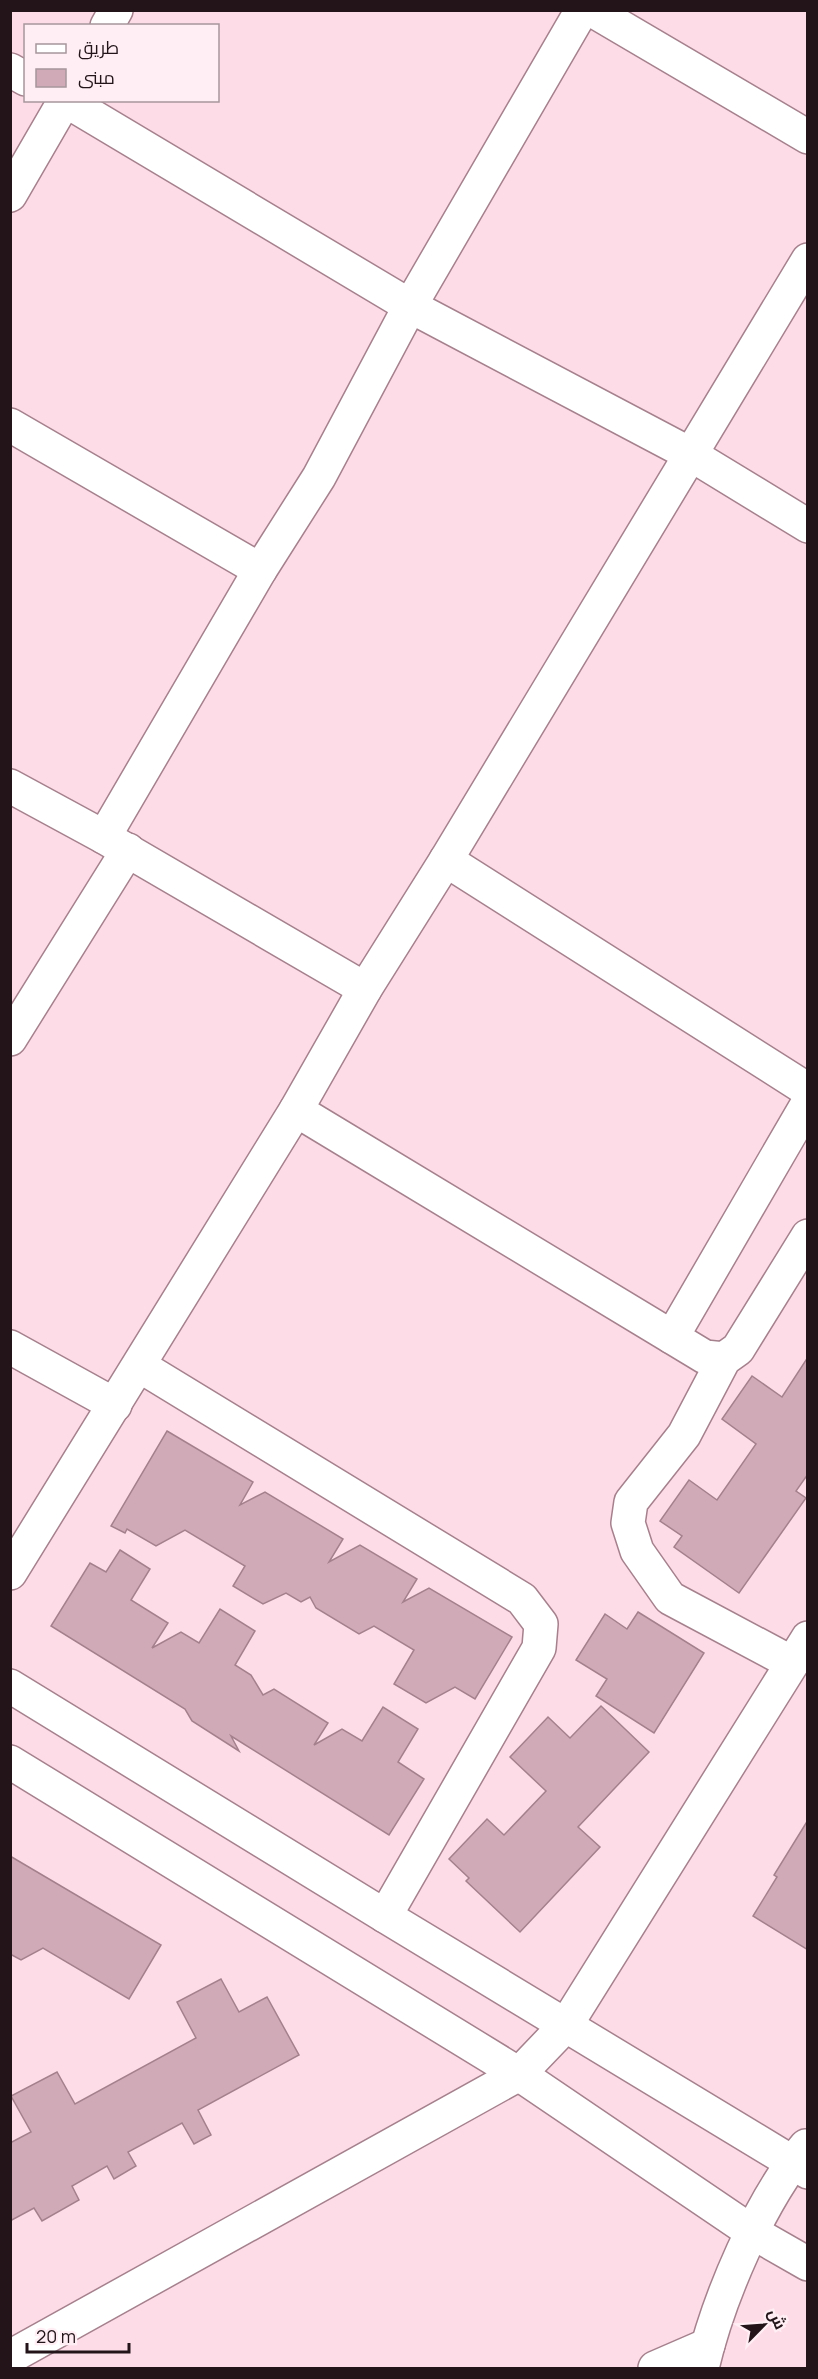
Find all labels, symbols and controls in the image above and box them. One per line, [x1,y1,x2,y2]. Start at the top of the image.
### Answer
legend [24,24,219,102]
text: طريق [78,35,119,60]
text: مبنى [78,65,115,89]
north arrow [734,2295,794,2355]
text: ش [763,2305,792,2333]
scale bar [27,2316,129,2354]
text: 20 m [36,2324,76,2348]

